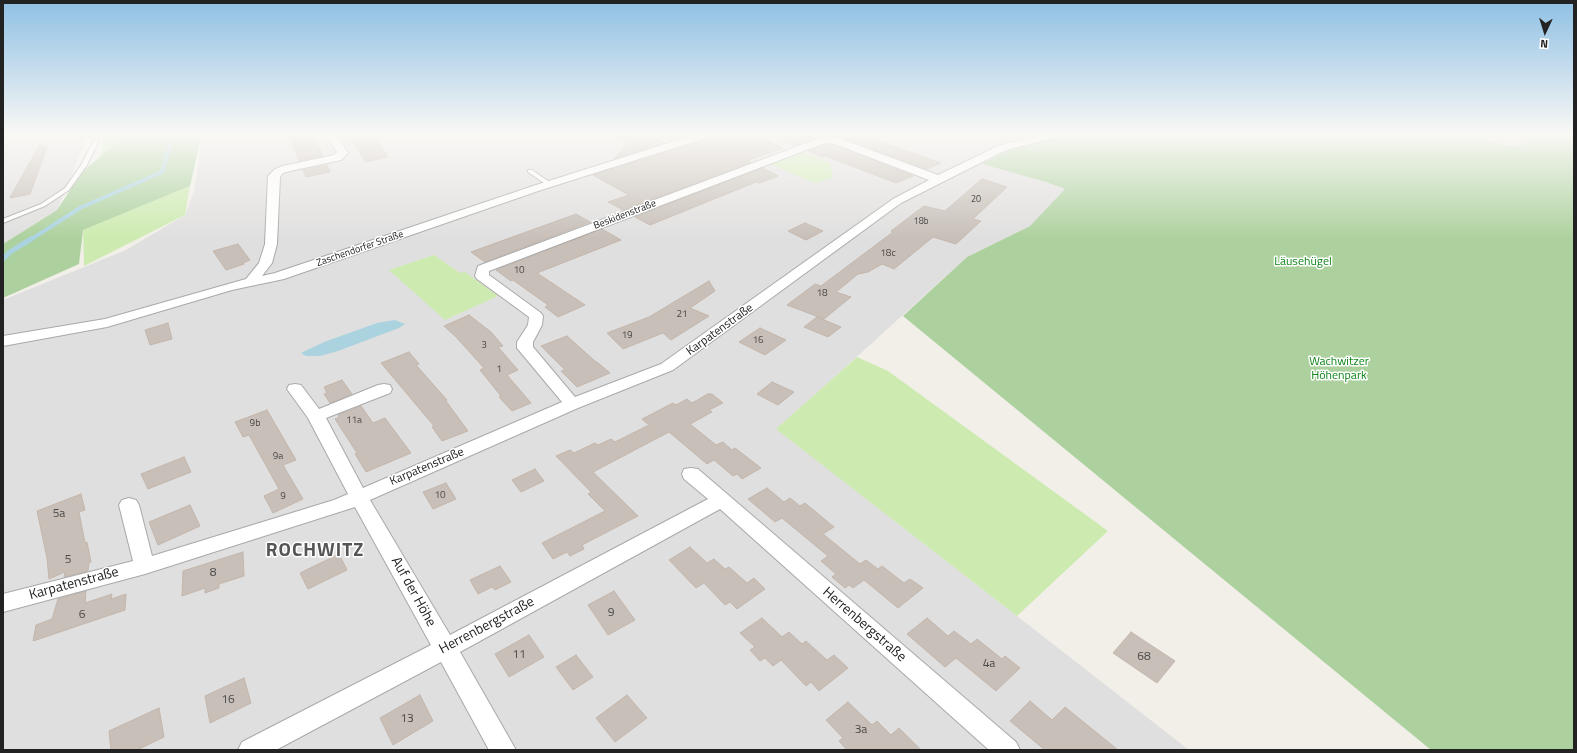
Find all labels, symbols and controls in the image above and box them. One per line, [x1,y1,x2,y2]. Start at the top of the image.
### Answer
north arrow [1525,12,1565,52]
text: N [1540,36,1549,52]
house number: 20 [971,195,981,205]
street label: Beskidenstraße [592,198,658,232]
house number: 18b [914,217,928,227]
street label: Zaschendorfer Straße [315,228,405,270]
house number: 18c [880,248,896,260]
park label: Läusehügel [1274,255,1332,269]
house number: 10 [513,265,525,277]
house number: 18 [816,288,828,300]
street label: Karpatenstraße [684,301,756,359]
house number: 21 [676,309,688,321]
house number: 19 [621,330,633,342]
house number: 16 [752,335,764,347]
house number: 3 [481,340,487,352]
park label: Wachwitzer Höhenpark [1309,355,1369,383]
house number: 1 [496,364,502,376]
house number: 11a [346,415,362,427]
house number: 9b [250,418,260,430]
street label: Karpatenstraße [388,445,466,489]
house number: 9a [273,451,283,463]
house number: 10 [434,490,446,502]
house number: 9 [280,491,286,503]
house number: 5a [53,507,65,521]
district label: ROCHWITZ [266,540,364,562]
house number: 5 [65,553,71,567]
street label: Auf der Höhe [387,554,439,630]
street label: Karpatenstraße [27,564,121,604]
house number: 8 [210,566,216,580]
street label: Herrenbergstraße [819,584,909,666]
street label: Herrenbergstraße [437,594,537,658]
house number: 9 [608,606,614,620]
house number: 6 [79,608,85,622]
house number: 11 [512,648,526,662]
house number: 68 [1137,650,1151,664]
house number: 4a [983,657,995,671]
house number: 16 [221,693,235,707]
house number: 13 [400,712,414,726]
house number: 3a [855,723,867,737]

